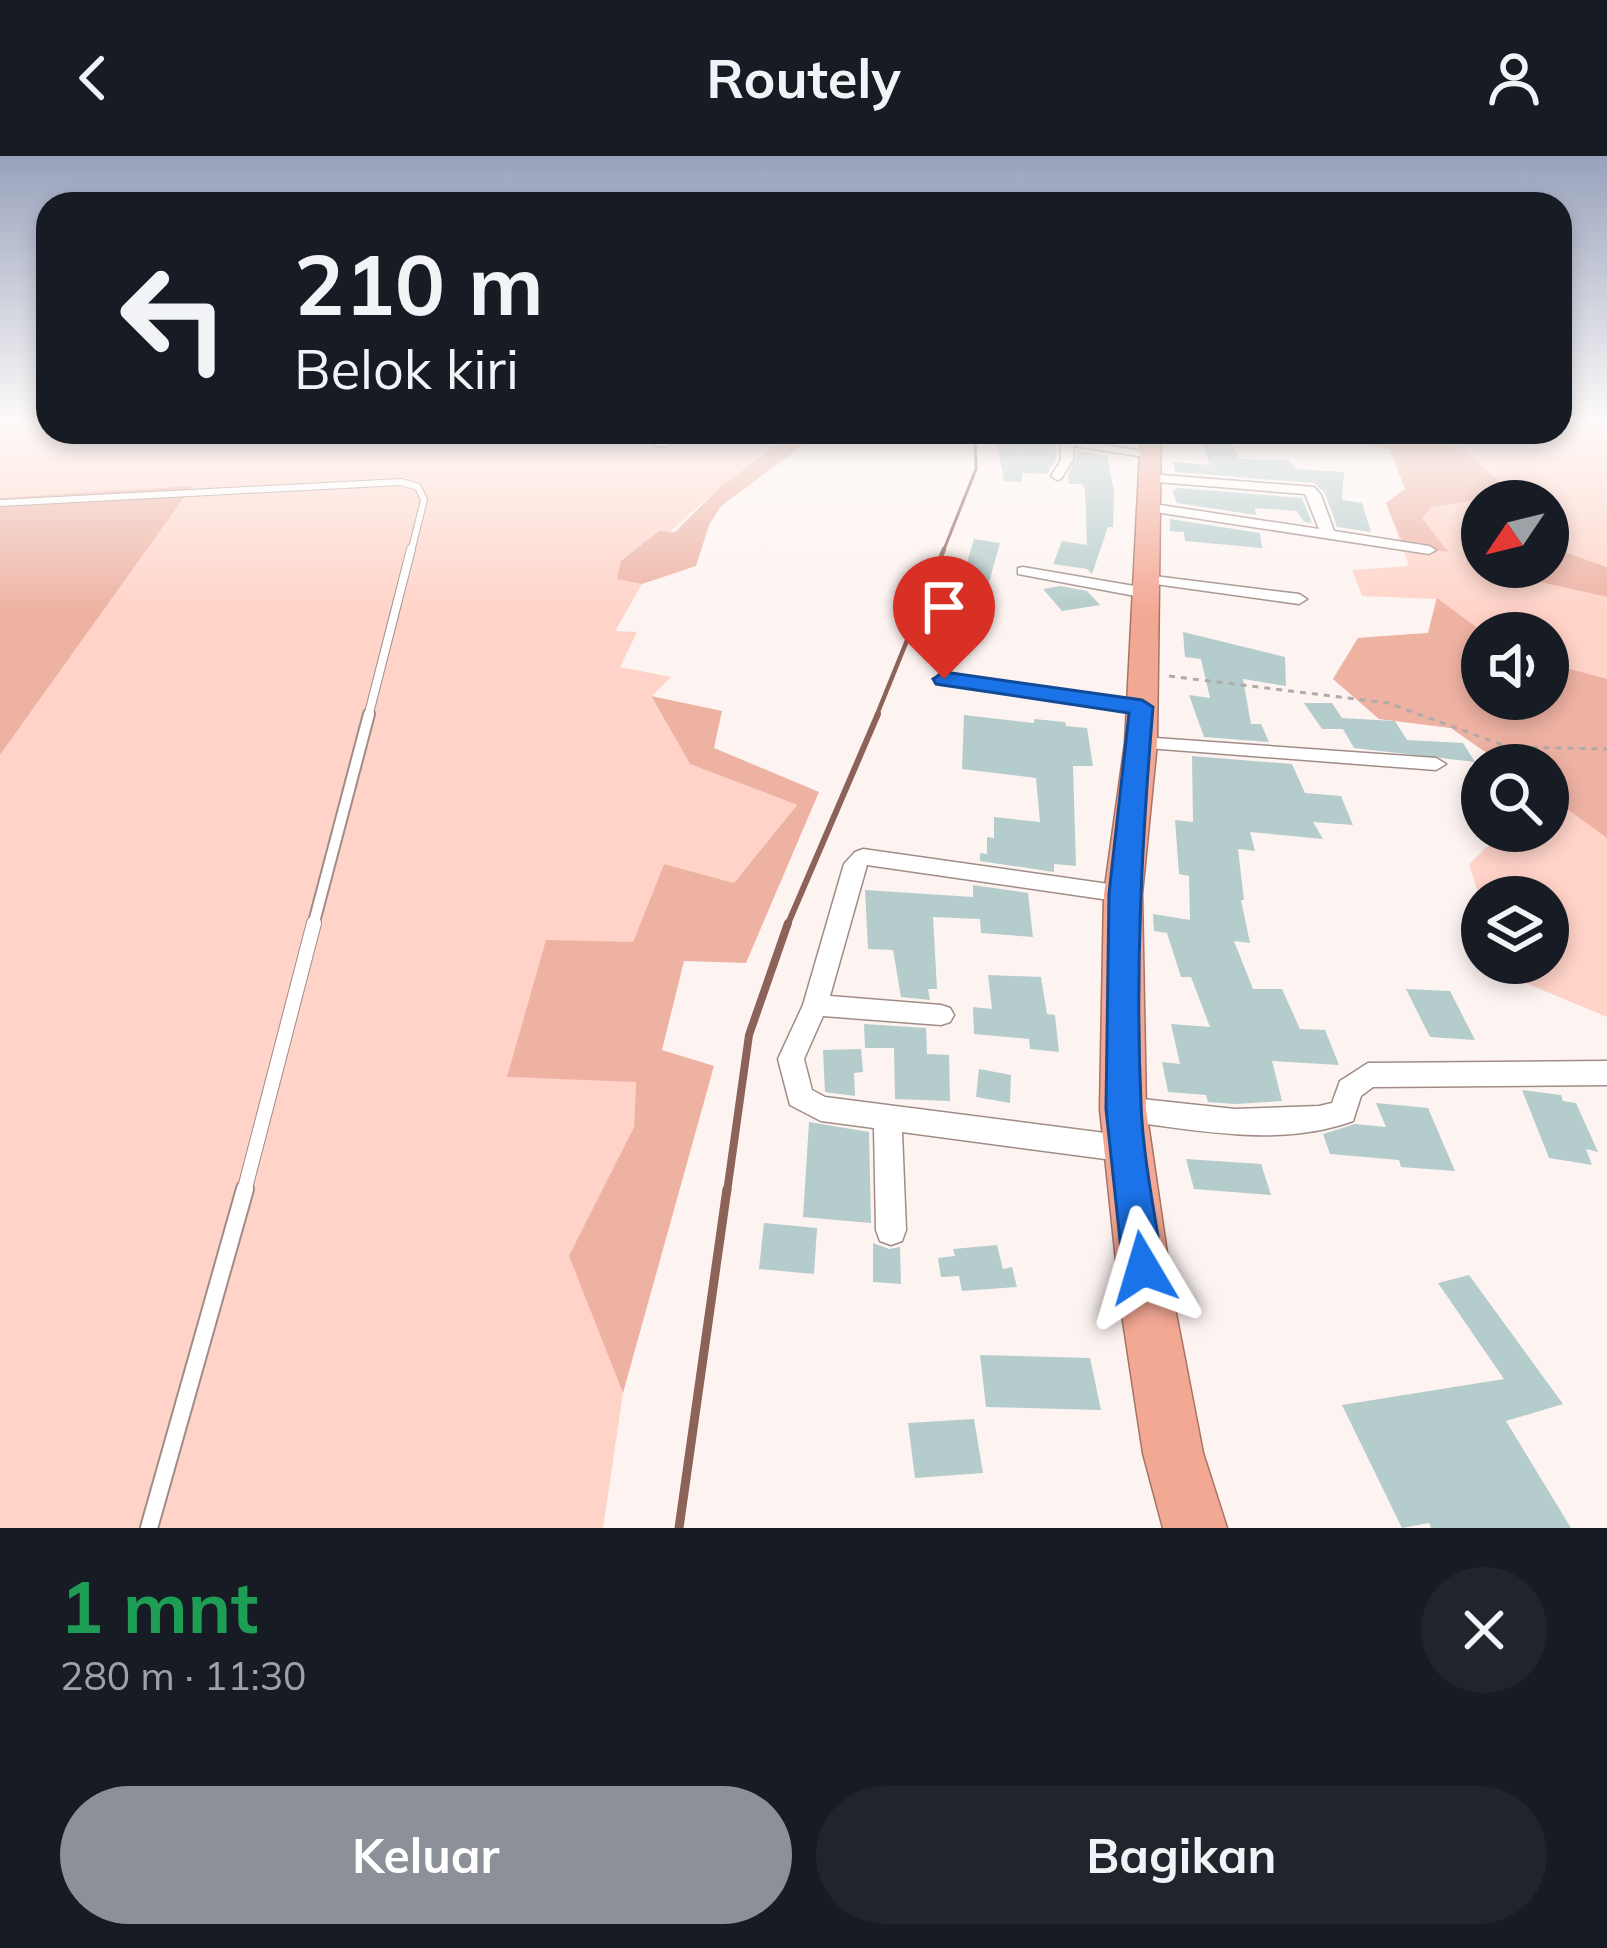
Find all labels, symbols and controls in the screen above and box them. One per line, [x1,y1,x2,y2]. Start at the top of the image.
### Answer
text: Routely [706,44,901,112]
icon: back [60,45,126,111]
icon: person [1481,45,1547,111]
text: 210 m [294,231,544,336]
icon: left [96,240,252,396]
text: Belok kiri [294,335,519,403]
north arrow [1461,480,1569,588]
map controls [1461,480,1569,984]
pin [893,556,995,679]
icon: arrive [911,574,977,640]
button: sound [1461,612,1569,720]
button: search [1461,744,1569,852]
button: layers [1461,876,1569,984]
position arrow [1080,1205,1206,1331]
text: 1 mnt [60,1561,258,1651]
button: close [1421,1567,1547,1693]
text: 280 m · 11:30 [60,1651,306,1700]
button: Keluar [60,1786,792,1924]
button: Bagikan [816,1786,1547,1924]

